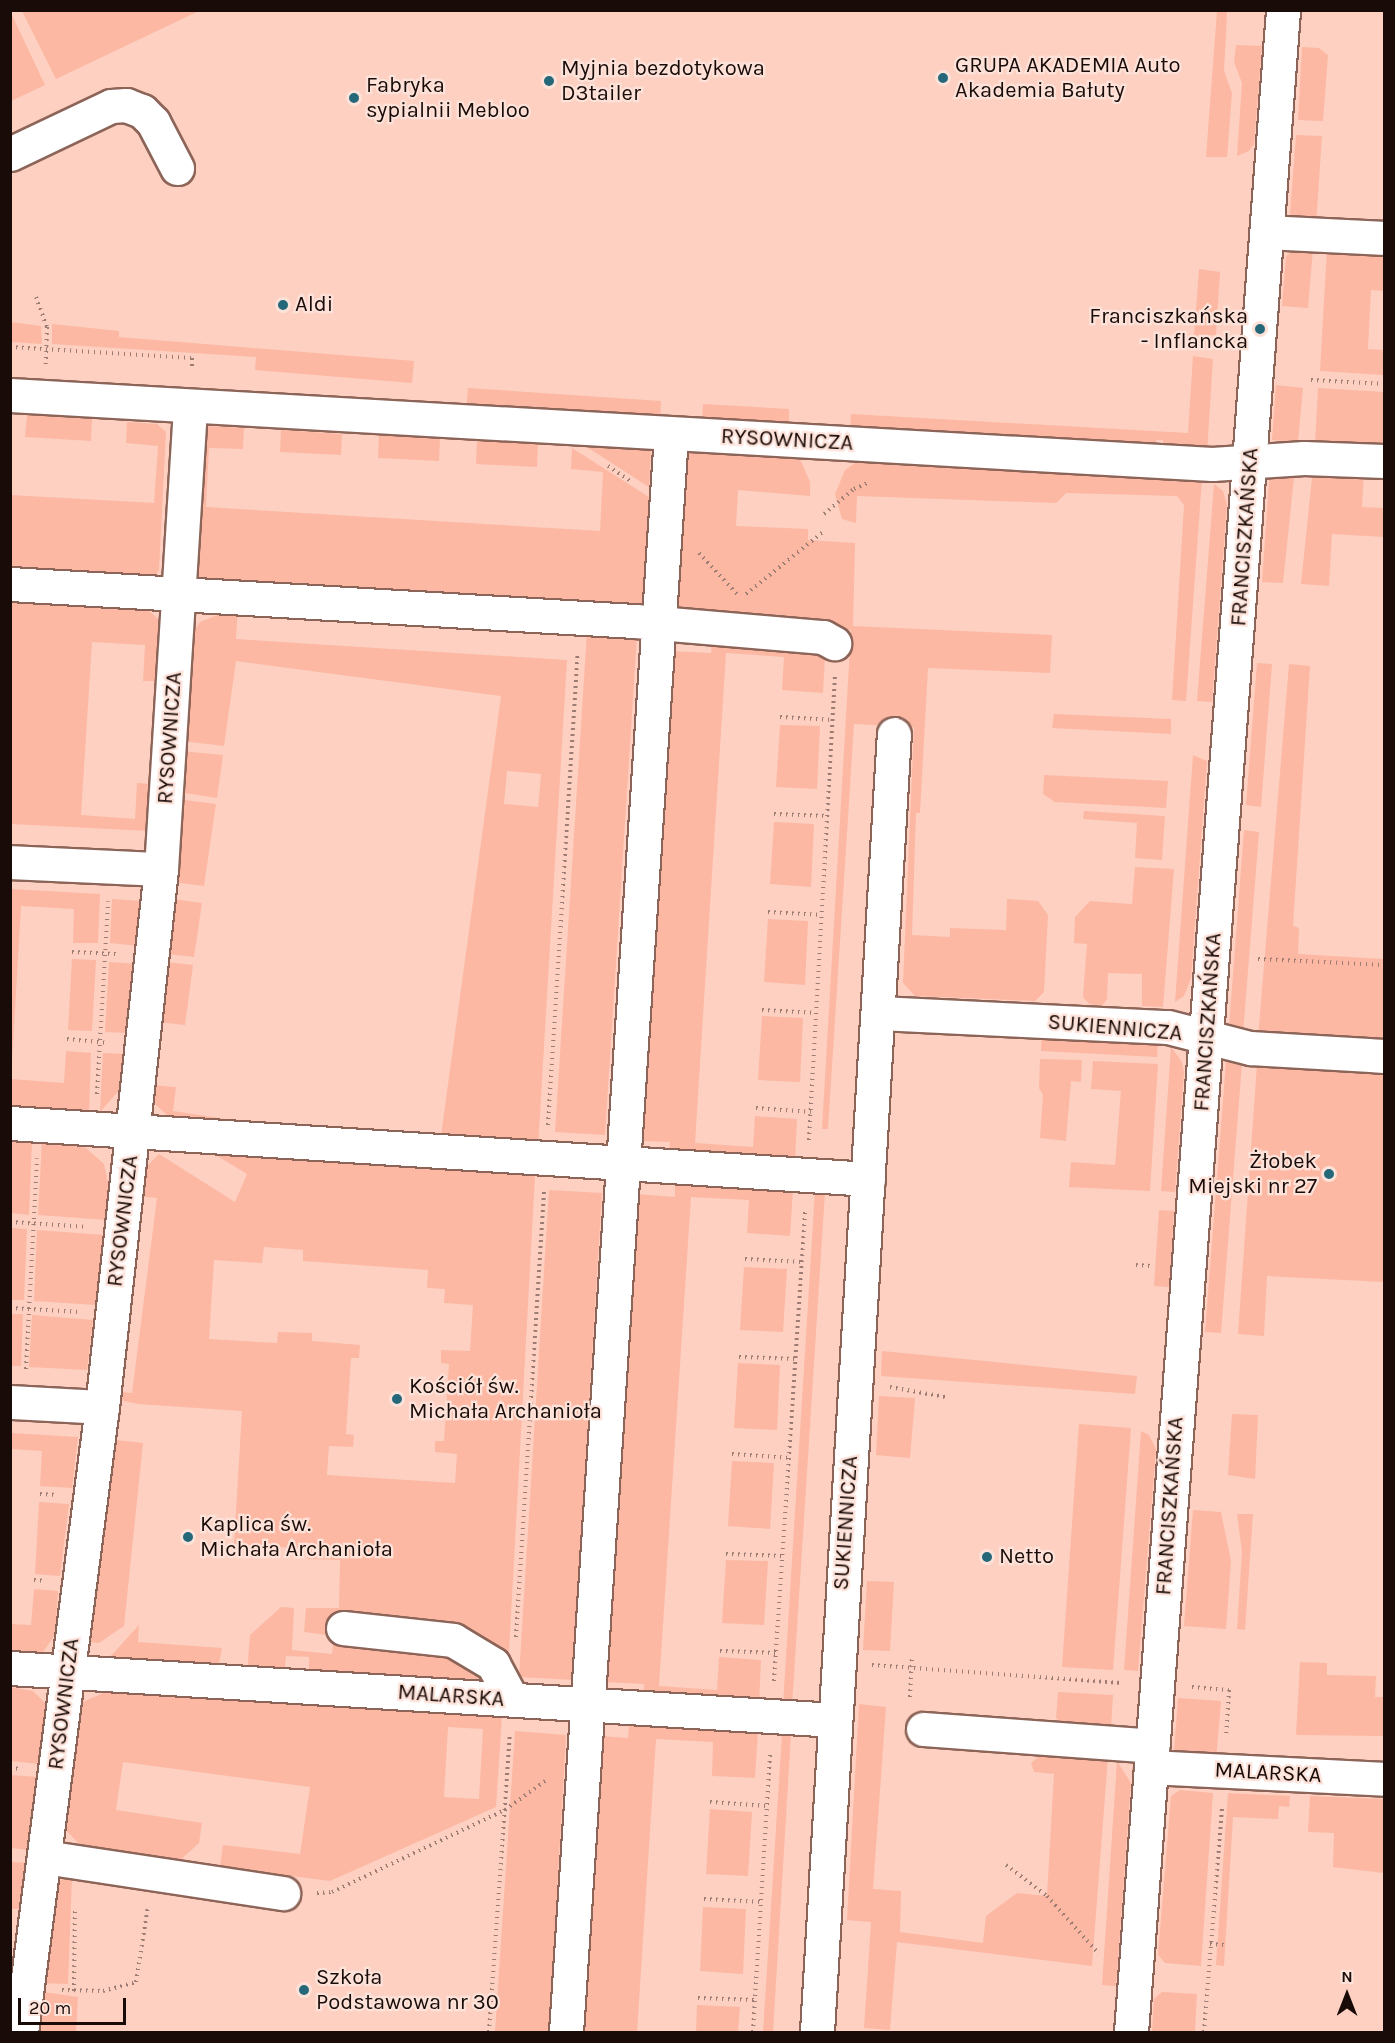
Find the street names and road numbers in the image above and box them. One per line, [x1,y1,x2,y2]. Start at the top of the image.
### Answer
street label: RYSOWNICZA [720,423,854,457]
street label: FRANCISZKAŃSKA [1226,447,1264,627]
street label: RYSOWNICZA [152,671,188,805]
street label: FRANCISZKAŃSKA [1189,932,1227,1112]
street label: SUKIENNICZA [1047,1009,1183,1047]
street label: RYSOWNICZA [102,1154,144,1288]
street label: FRANCISZKAŃSKA [1151,1416,1189,1596]
street label: SUKIENNICZA [828,1455,864,1591]
street label: RYSOWNICZA [43,1637,85,1771]
street label: MALARSKA [397,1679,505,1713]
street label: MALARSKA [1214,1757,1322,1789]

